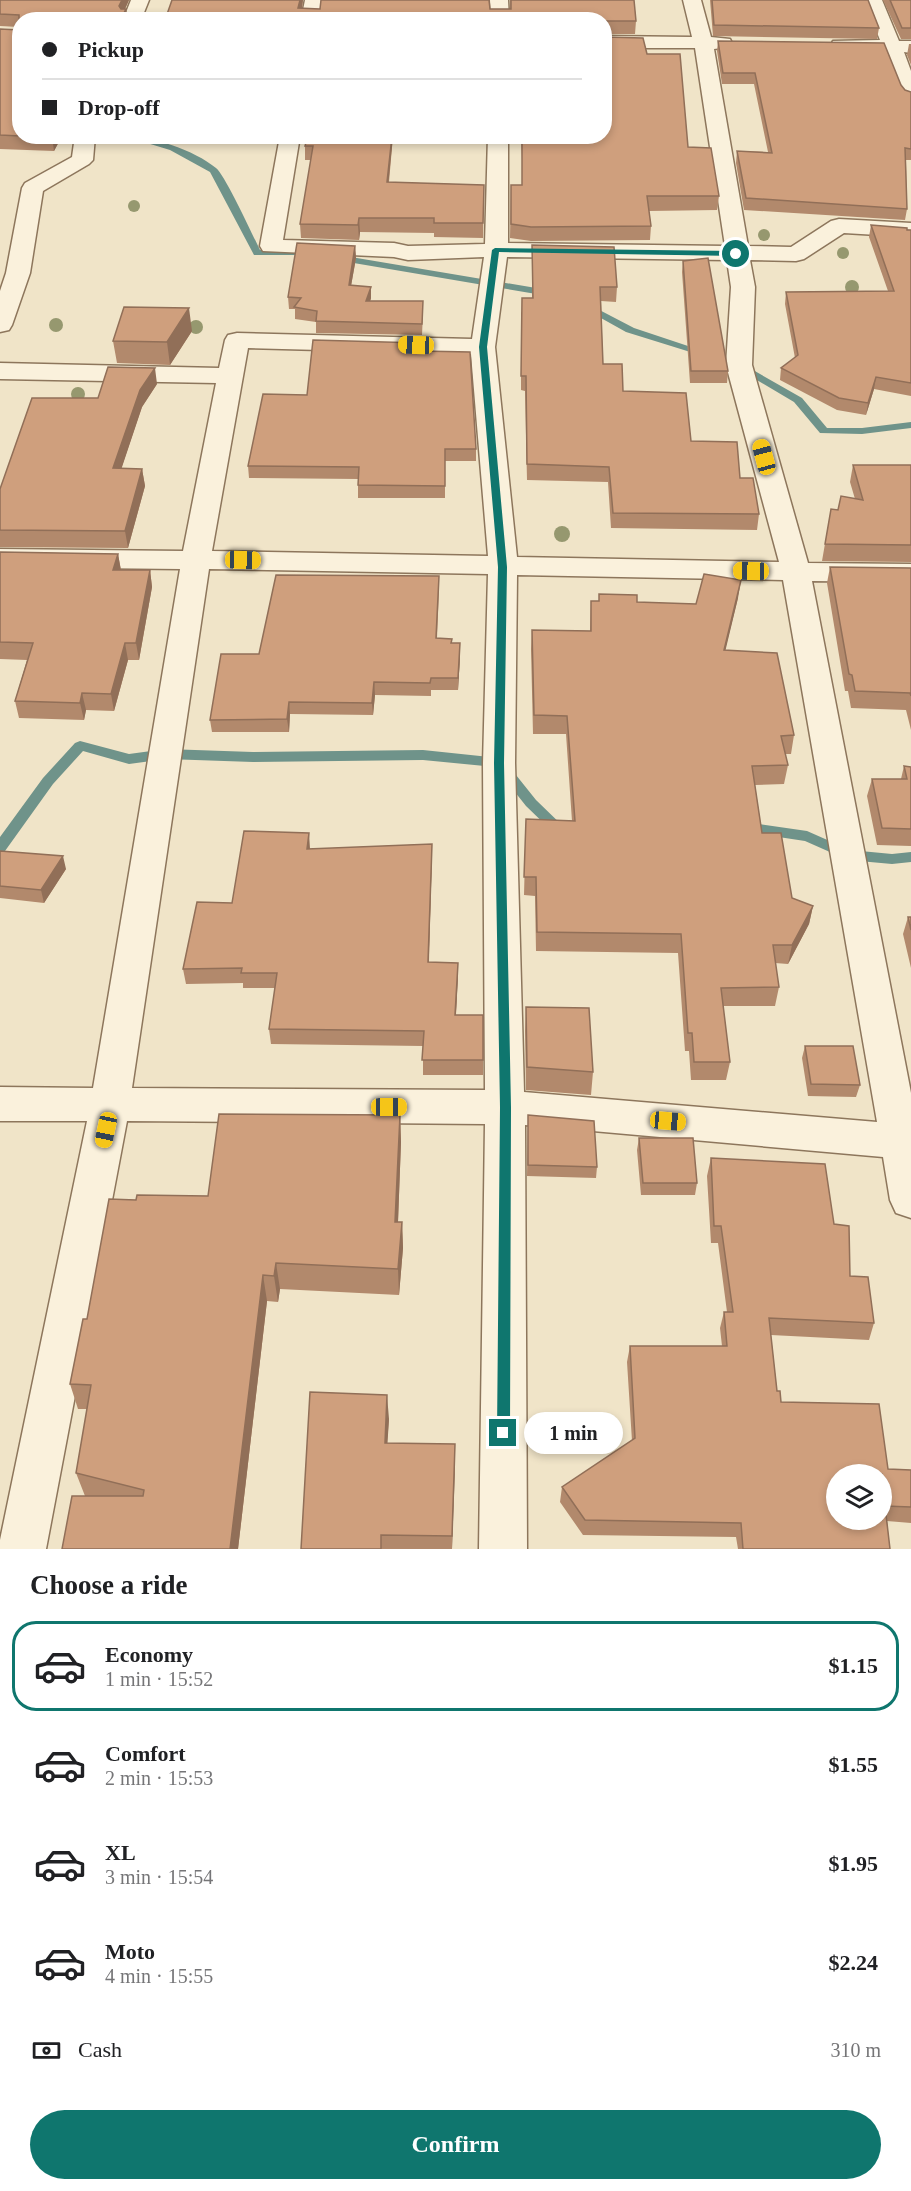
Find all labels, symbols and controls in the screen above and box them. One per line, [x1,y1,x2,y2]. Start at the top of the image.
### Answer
text: Pickup [78,37,144,62]
text: Drop-off [78,95,159,120]
route start [722,240,749,267]
car [398,335,434,355]
car [751,437,777,477]
car [225,551,261,569]
car [733,562,769,580]
car [371,1098,407,1116]
car [649,1110,687,1132]
car [93,1111,119,1149]
callout: 1 min [524,1412,623,1454]
route end [489,1419,516,1446]
text: 1 min [549,1422,598,1444]
map controls [826,1464,892,1530]
button: layers [826,1464,892,1530]
text: Choose a ride [30,1570,188,1600]
icon: car [33,1639,87,1693]
text: Economy [105,1642,193,1667]
text: $1.15 [829,1653,878,1678]
text: 1 min · 15:52 [105,1668,213,1690]
icon: car [33,1738,87,1792]
text: Comfort [105,1741,186,1766]
text: $1.55 [829,1752,878,1777]
text: 2 min · 15:53 [105,1767,213,1789]
icon: car [33,1837,87,1891]
text: XL [105,1840,136,1865]
text: $1.95 [829,1851,878,1876]
text: 3 min · 15:54 [105,1866,213,1888]
icon: car [33,1936,87,1990]
text: Moto [105,1939,155,1964]
text: $2.24 [829,1950,878,1975]
text: 4 min · 15:55 [105,1965,213,1987]
icon: cash [30,2034,63,2067]
text: Cash [78,2037,122,2062]
text: 310 m [830,2039,881,2061]
button: Confirm [30,2110,881,2179]

